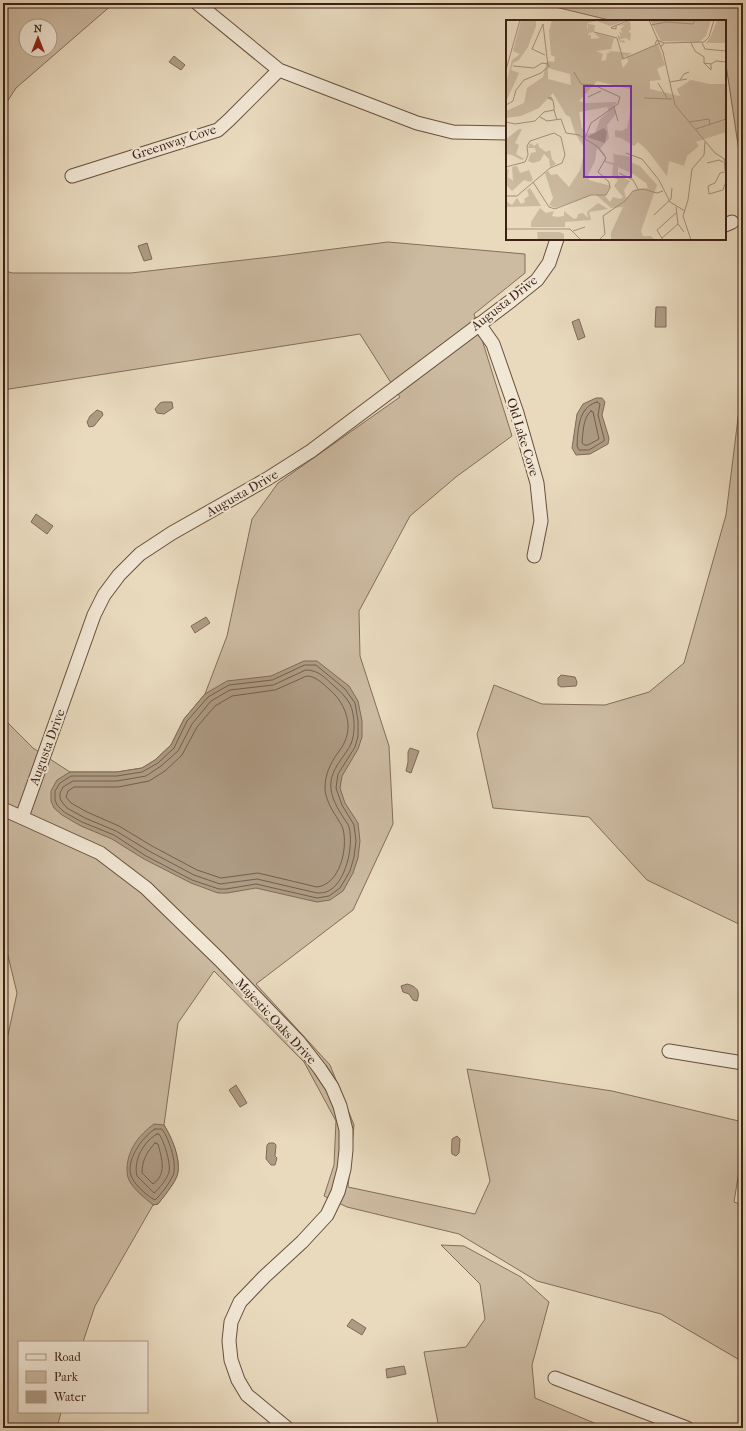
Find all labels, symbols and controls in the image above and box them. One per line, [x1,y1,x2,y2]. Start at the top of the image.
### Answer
north arrow [18,18,58,58]
inset map [506,20,726,240]
text: N [34,22,43,35]
street label: Greenway Cove [130,121,219,163]
street label: Augusta Drive [467,272,541,334]
street label: Old Lake Cove [504,396,542,478]
street label: Augusta Drive [203,466,281,520]
street label: Augusta Drive [26,706,68,788]
street label: Majestic Oaks Drive [232,975,320,1067]
legend [18,1341,148,1413]
text: Road [54,1350,81,1364]
text: Park [54,1370,79,1384]
text: Water [53,1390,87,1404]

